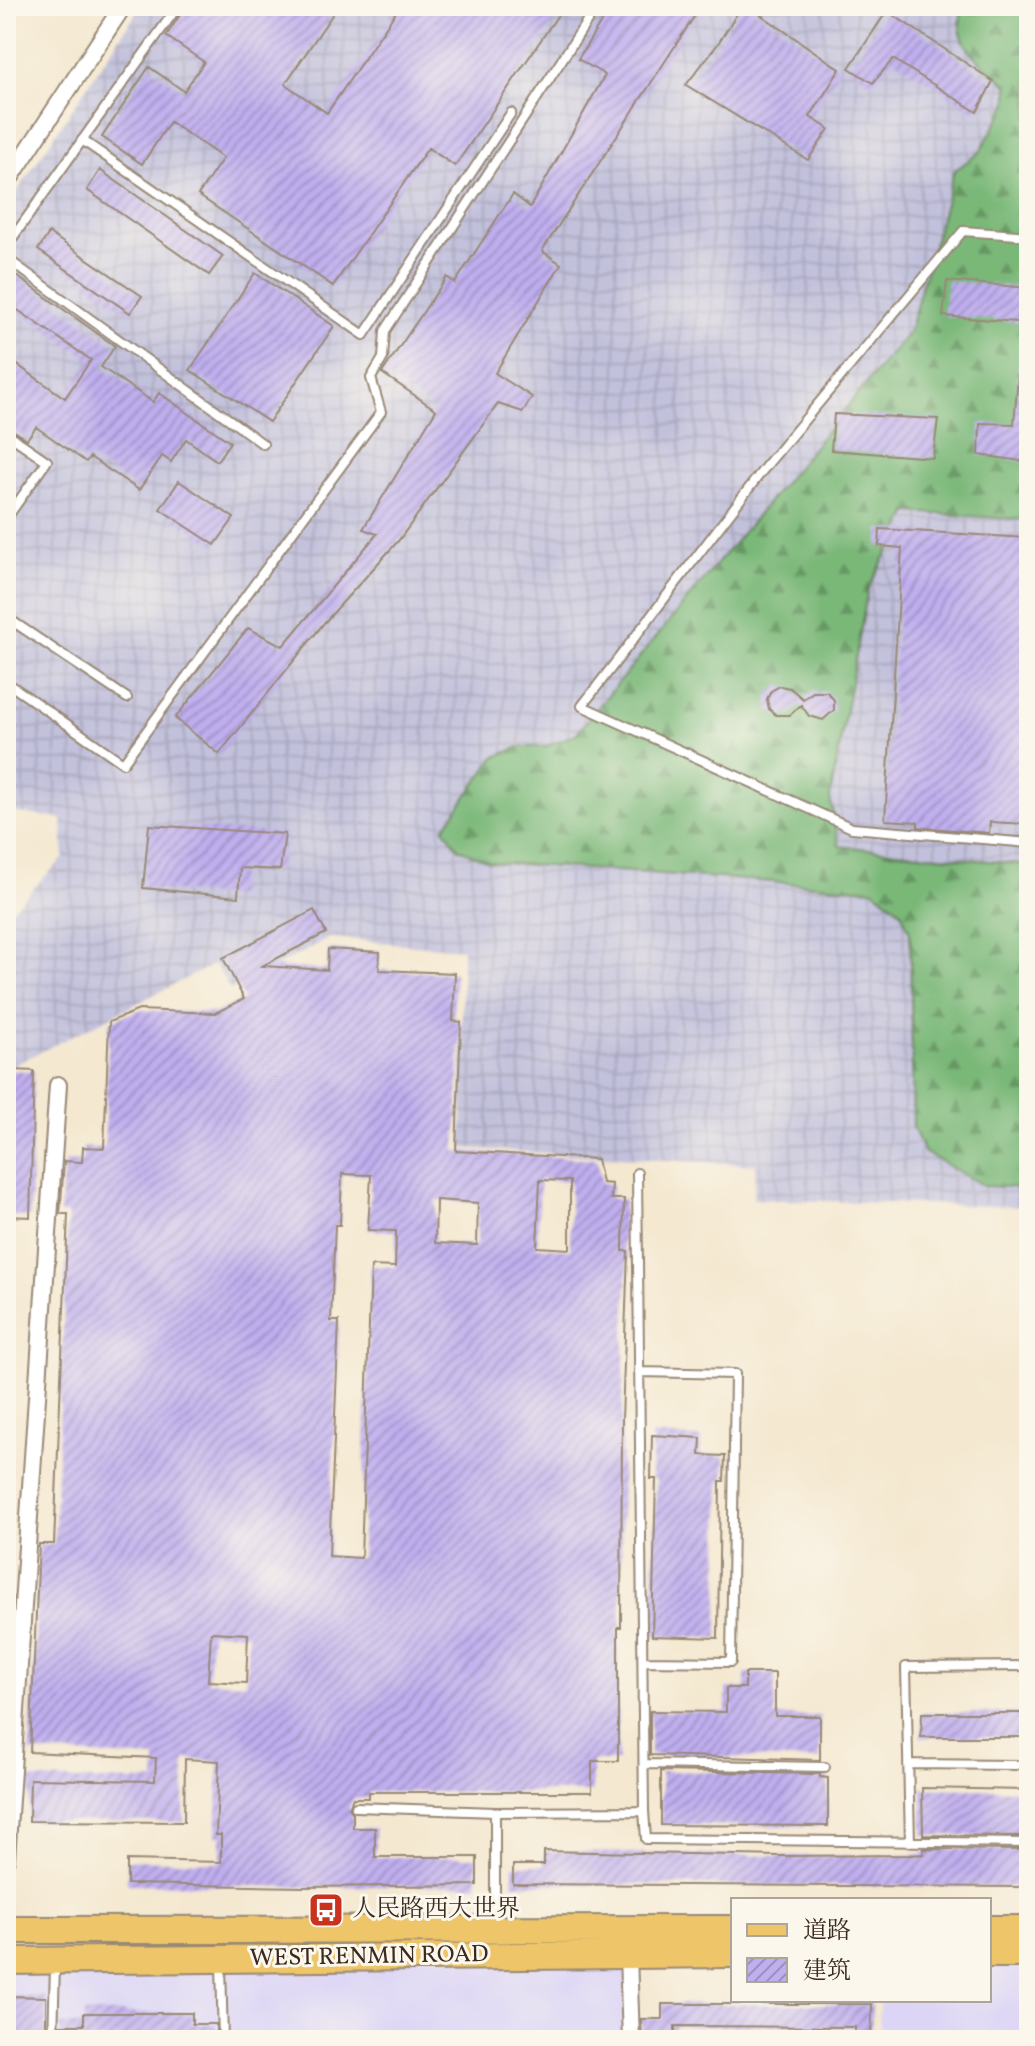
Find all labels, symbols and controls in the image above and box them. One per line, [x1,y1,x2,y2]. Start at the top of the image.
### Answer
bus stop icon: 人民路西大世界 [307,1891,345,1929]
place label: 人民路西大世界 [352,1893,520,1927]
legend [731,1898,991,2002]
text: 道路 [803,1915,851,1949]
street label: WEST RENMIN ROAD [249,1938,489,1976]
text: 建筑 [803,1955,851,1989]

